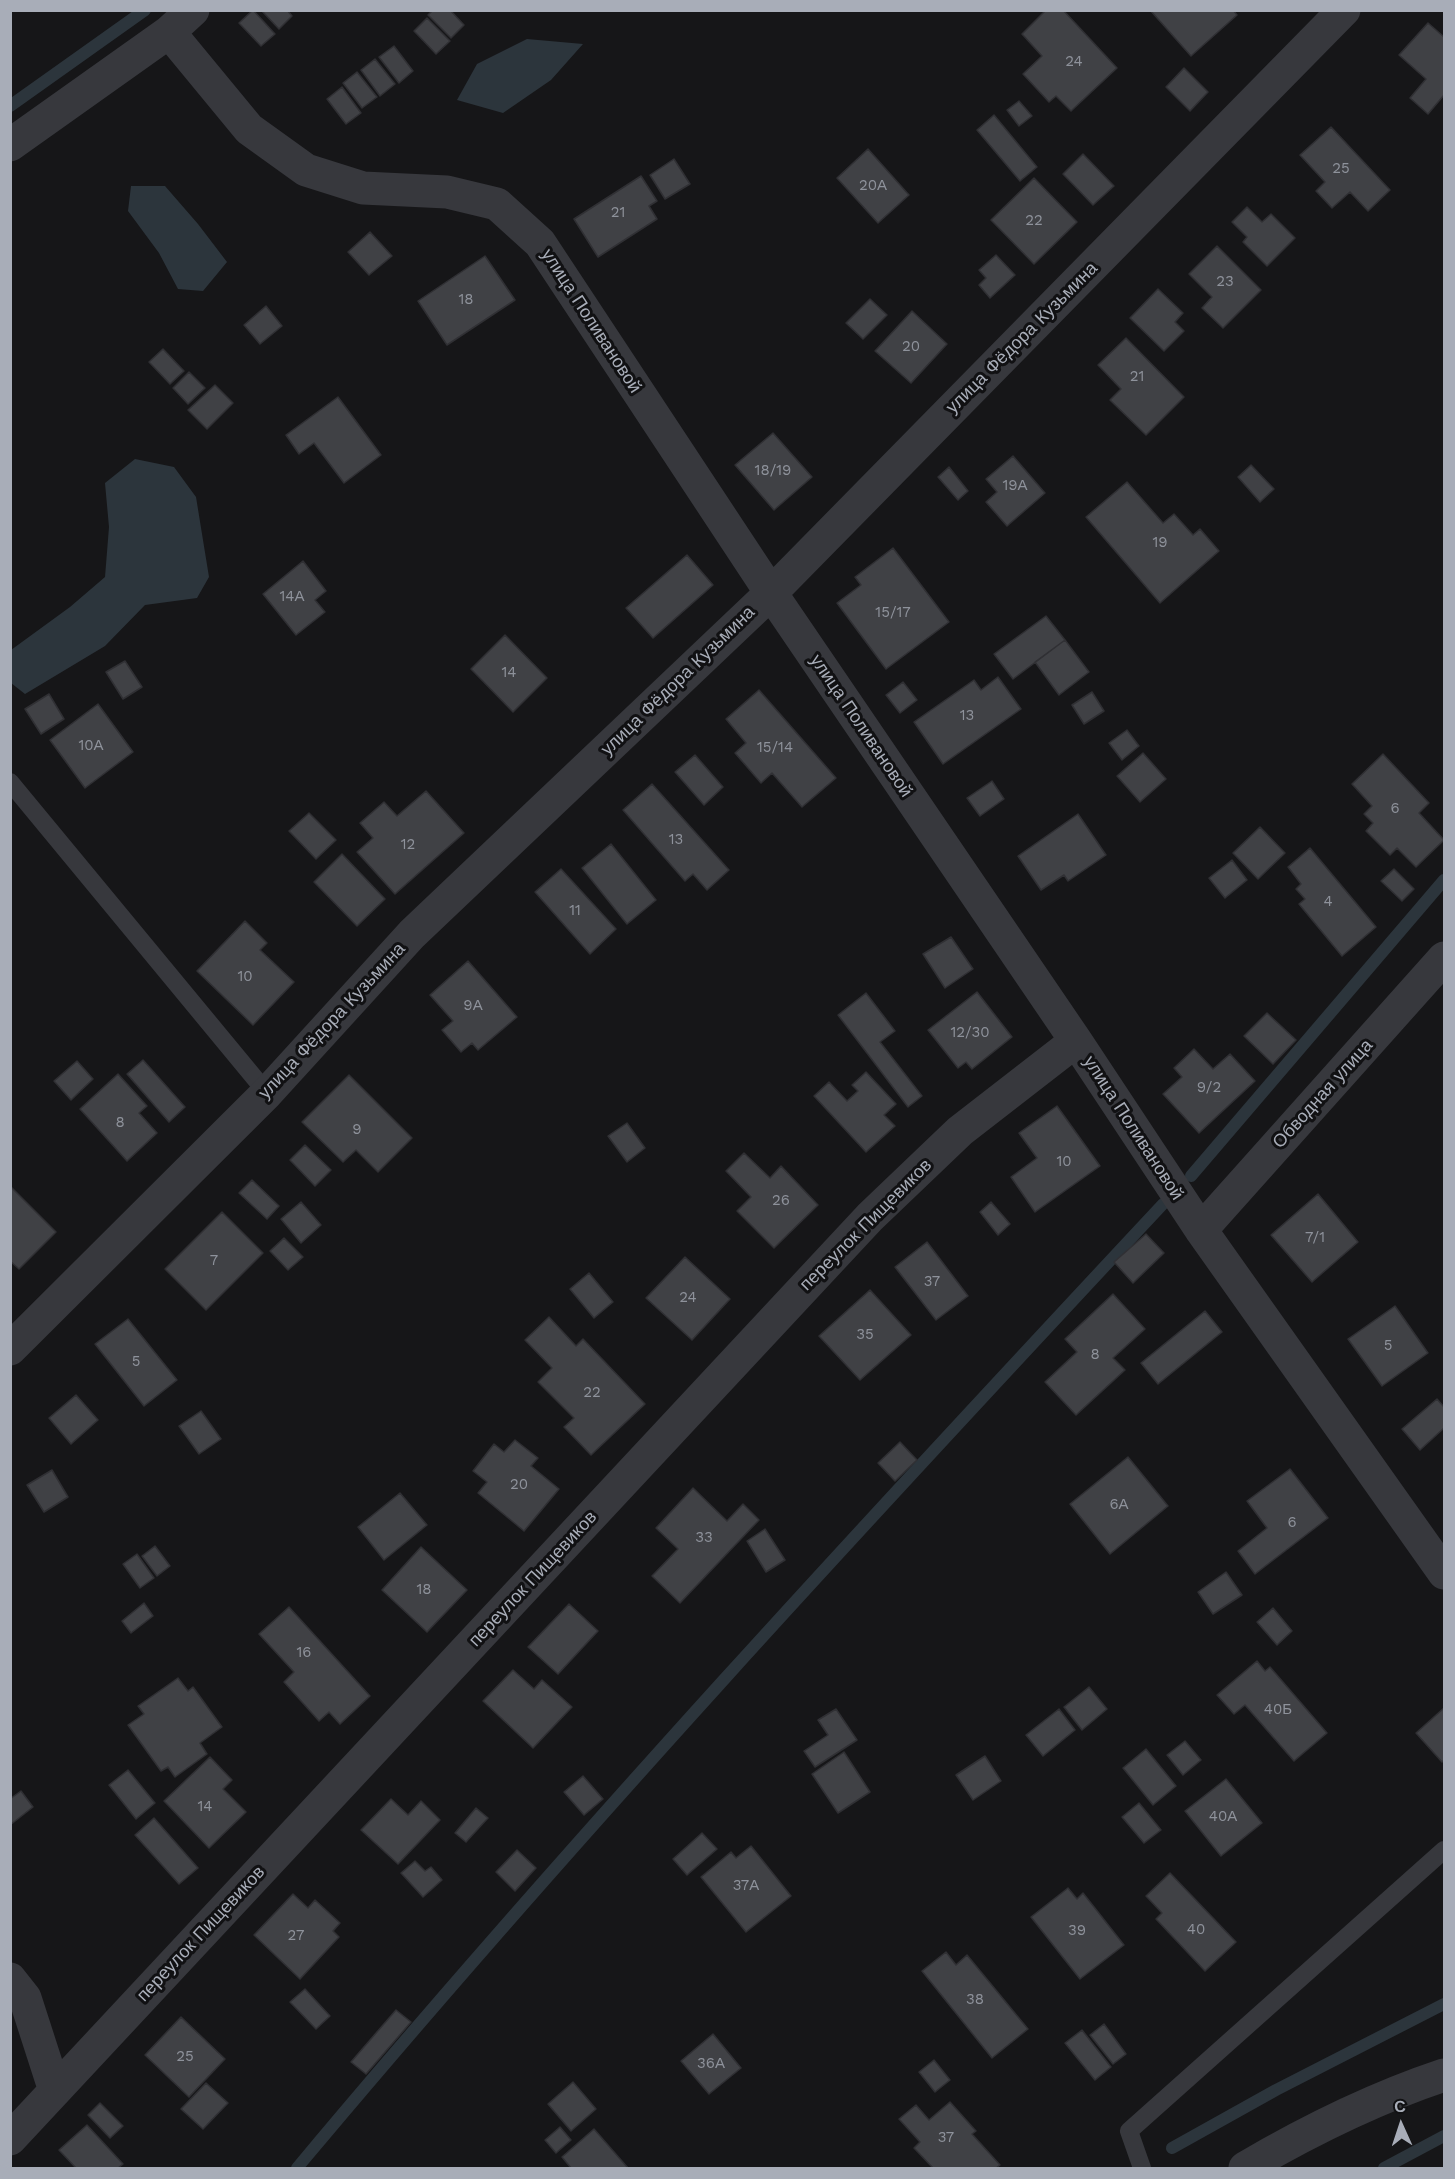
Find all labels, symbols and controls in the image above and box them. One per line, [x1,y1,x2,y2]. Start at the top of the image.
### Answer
house number: 24 [1065,53,1083,71]
house number: 25 [1332,160,1350,178]
house number: 20А [859,177,887,195]
house number: 21 [611,204,625,222]
house number: 22 [1025,212,1043,230]
street label: улица Поливановой [536,245,646,397]
street label: улица Фёдора Кузьмина [942,258,1102,418]
house number: 23 [1216,273,1234,291]
house number: 18 [458,291,474,309]
house number: 20 [902,338,920,356]
house number: 21 [1130,368,1144,386]
house number: 18/19 [755,462,791,480]
house number: 19А [1002,477,1028,495]
house number: 19 [1152,534,1168,552]
house number: 14А [279,588,305,606]
street label: улица Фёдора Кузьмина [597,602,759,760]
house number: 15/17 [875,604,911,622]
street label: улица Поливановой [805,651,917,801]
house number: 14 [501,664,517,682]
house number: 13 [960,707,974,725]
house number: 10А [78,737,104,755]
house number: 15/14 [757,739,793,757]
house number: 6 [1390,800,1400,818]
house number: 13 [669,831,683,849]
house number: 12 [401,836,415,854]
house number: 4 [1323,893,1333,911]
house number: 11 [569,902,581,920]
street label: улица Фёдора Кузьмина [254,938,410,1104]
house number: 10 [237,968,253,986]
house number: 9А [463,997,483,1015]
house number: 12/30 [950,1024,990,1042]
street label: Обводная улица [1268,1035,1378,1153]
street label: улица Поливановой [1078,1052,1188,1204]
house number: 9/2 [1197,1079,1221,1097]
house number: 8 [115,1114,125,1132]
house number: 9 [352,1121,362,1139]
house number: 10 [1056,1153,1072,1171]
street label: переулок Пищевиков [796,1155,936,1295]
house number: 26 [772,1192,790,1210]
house number: 7/1 [1305,1229,1325,1247]
house number: 7 [210,1252,218,1270]
house number: 37 [924,1273,940,1291]
house number: 24 [679,1289,697,1307]
house number: 35 [856,1326,874,1344]
house number: 5 [1384,1337,1392,1355]
house number: 8 [1090,1346,1100,1364]
house number: 5 [132,1353,140,1371]
house number: 22 [583,1384,601,1402]
house number: 20 [510,1476,528,1494]
house number: 6А [1109,1496,1129,1514]
street label: переулок Пищевиков [464,1507,602,1651]
house number: 6 [1287,1514,1297,1532]
house number: 33 [695,1529,713,1547]
house number: 18 [416,1581,432,1599]
house number: 16 [297,1644,311,1662]
house number: 40Б [1264,1701,1292,1719]
house number: 14 [197,1798,213,1816]
house number: 40А [1209,1808,1237,1826]
street label: переулок Пищевиков [132,1862,270,2006]
house number: 37А [733,1877,759,1895]
house number: 40 [1187,1921,1205,1939]
house number: 39 [1068,1922,1086,1940]
house number: 27 [288,1927,304,1945]
house number: 38 [966,1991,984,2009]
house number: 25 [176,2048,194,2066]
house number: 36А [697,2055,725,2073]
north arrow [1371,2095,1431,2155]
text: С [1394,2097,1406,2116]
house number: 37 [938,2129,954,2147]

